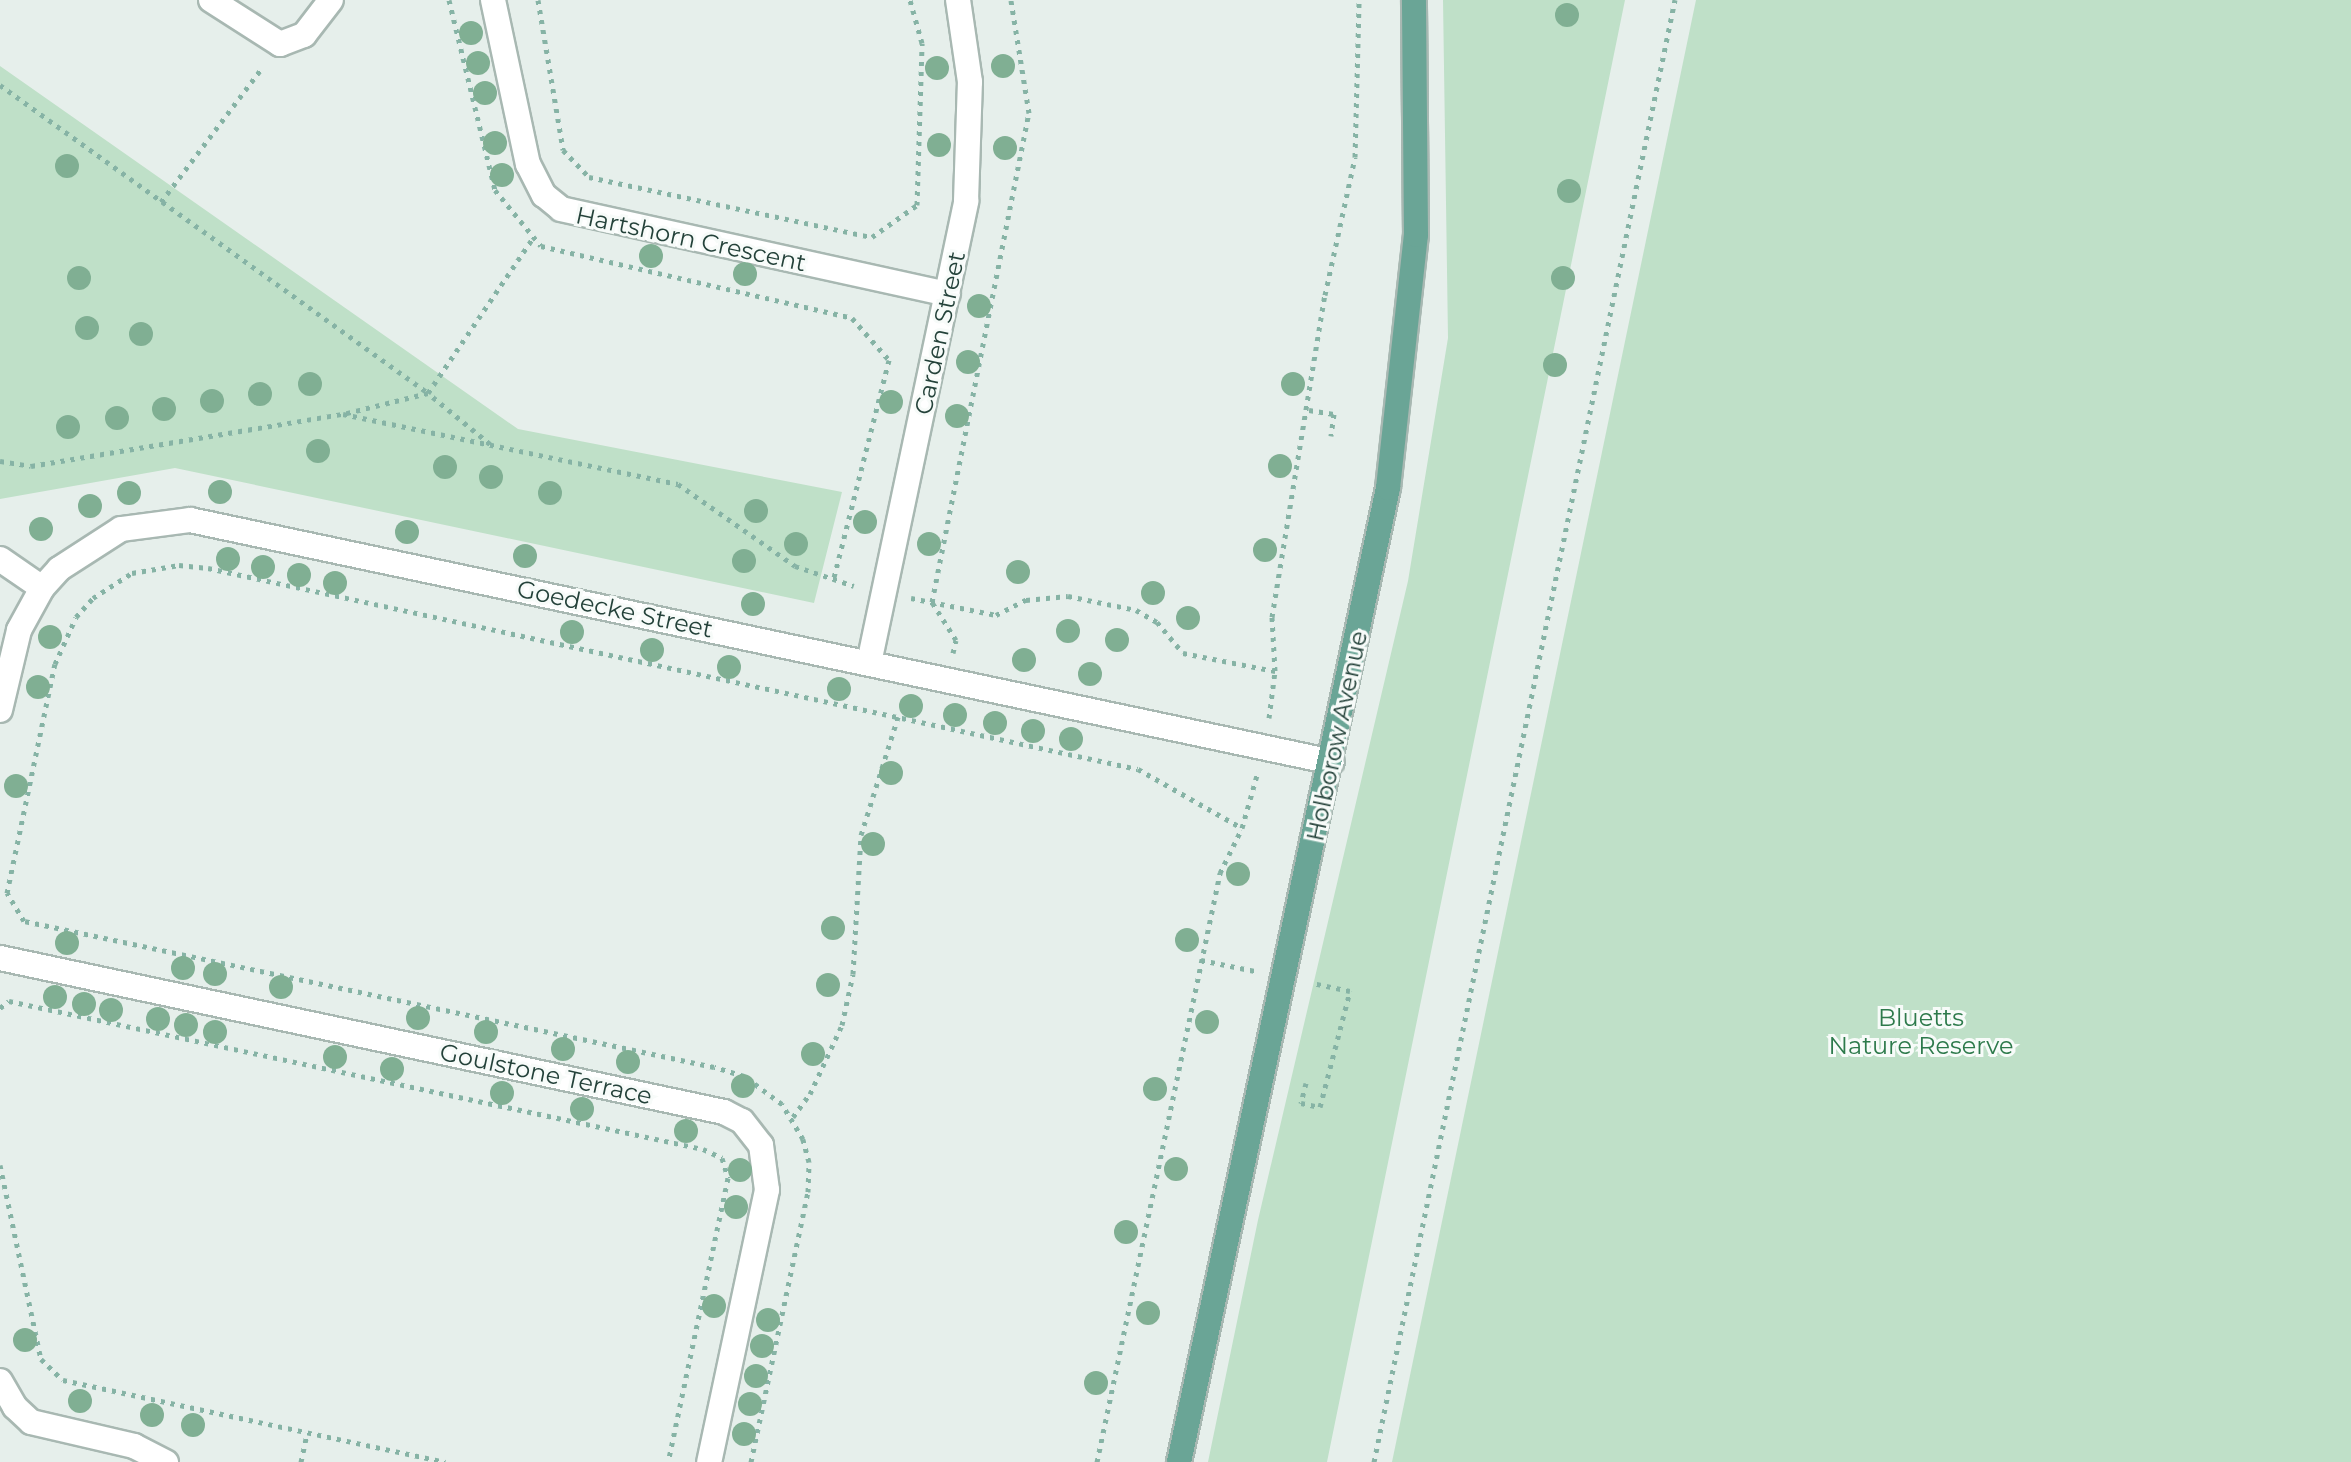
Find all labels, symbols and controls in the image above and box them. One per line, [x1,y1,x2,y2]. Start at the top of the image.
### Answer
street label: Hartshorn Crescent [573,201,809,277]
street label: Carden Street [909,249,971,417]
street label: Goedecke Street [514,574,716,644]
street label: Holborow Avenue [1301,628,1373,844]
park label: Bluetts Nature Reserve [1829,1004,2013,1060]
street label: Goulstone Terrace [437,1037,655,1111]

